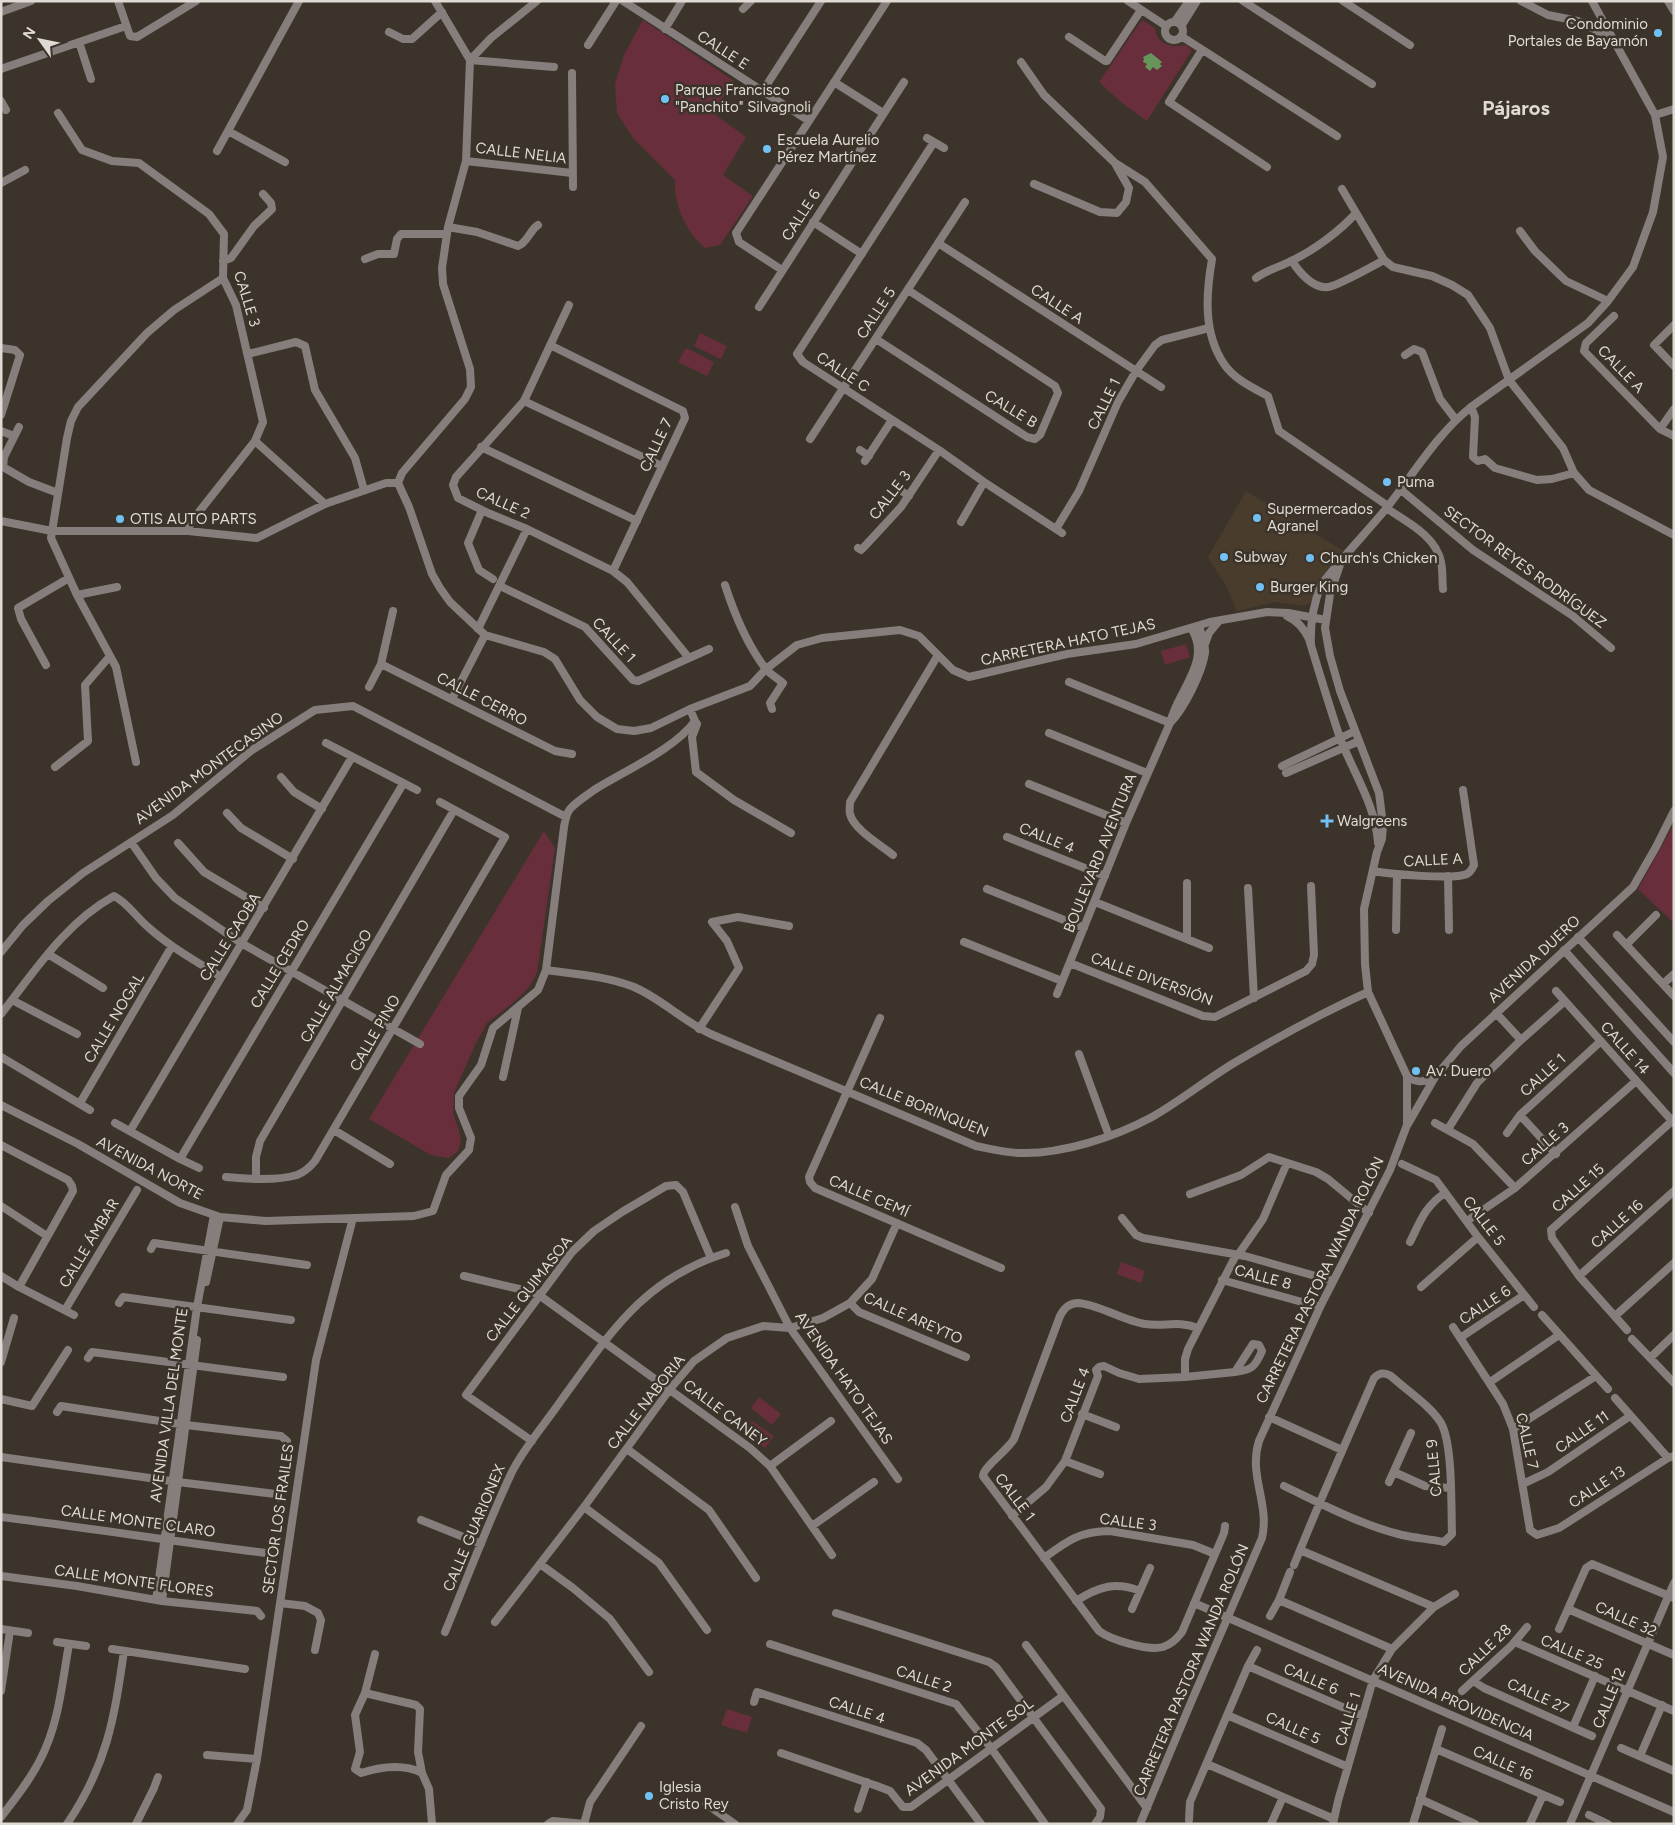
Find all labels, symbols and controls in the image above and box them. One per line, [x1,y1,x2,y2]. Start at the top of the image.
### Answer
north arrow [15,15,65,65]
place label: Condominio Portales de Bayamón [1508,15,1648,50]
text: N [19,24,40,42]
street label: CALLE E [694,27,752,73]
marker: Condominio Portales de Bayamón [1652,27,1664,39]
place label: Parque Francisco "Panchito" Silvagnoli [675,81,811,116]
marker: Parque Francisco "Panchito" Silvagnoli [659,93,671,105]
district label: Pájaros [1482,96,1550,120]
place label: Escuela Aurelio Pérez Martínez [777,131,880,166]
street label: CALLE NELIA [474,138,568,168]
marker: Escuela Aurelio Pérez Martínez [761,143,773,155]
street label: CALLE 6 [778,186,825,244]
street label: CALLE 3 [230,269,264,329]
street label: CALLE A [1027,280,1087,328]
street label: CALLE 5 [853,284,899,342]
street label: CALLE A [1594,341,1648,397]
street label: CALLE C [813,348,873,396]
street label: CALLE 1 [1084,375,1124,433]
street label: CALLE B [981,386,1041,432]
street label: CALLE 7 [636,415,676,475]
street label: CALLE 3 [865,467,915,523]
place label: Puma [1397,473,1434,491]
marker: Puma [1381,476,1393,488]
street label: CALLE 2 [473,483,533,523]
place label: Supermercados Agranel [1267,500,1373,535]
street label: SECTOR REYES RODRÍGUEZ [1440,502,1610,632]
place label: OTIS AUTO PARTS [130,510,257,528]
marker: Supermercados Agranel [1251,512,1263,524]
marker: OTIS AUTO PARTS [114,513,126,525]
place label: Subway [1234,548,1287,566]
place label: Church's Chicken [1320,549,1437,567]
marker: Subway [1218,551,1230,563]
marker: Church's Chicken [1304,552,1316,564]
place label: Burger King [1270,578,1348,596]
marker: Burger King [1254,581,1266,593]
street label: CALLE 1 [589,614,639,666]
street label: CARRETERA HATO TEJAS [979,615,1157,669]
street label: CALLE CERRO [434,668,530,730]
street label: AVENIDA MONTECASINO [131,708,287,828]
street label: BOULEVARD AVENTURA [1060,771,1140,935]
place label: Walgreens [1337,812,1407,830]
marker: Walgreens [1321,815,1333,827]
street label: CALLE 4 [1017,819,1077,857]
street label: CALLE A [1403,849,1463,871]
street label: CALLE CAOBA [196,890,264,984]
street label: AVENIDA DUERO [1484,912,1584,1006]
street label: CALLE CEDRO [246,916,314,1012]
street label: CALLE ALMACIGO [296,926,376,1046]
street label: CALLE DIVERSIÓN [1088,949,1216,1009]
street label: CALLE NOGAL [80,970,148,1066]
street label: CALLE PINO [346,992,404,1074]
street label: CALLE 14 [1597,1018,1653,1078]
street label: CALLE 1 [1516,1050,1570,1100]
place label: Av. Duero [1426,1062,1492,1080]
marker: Av. Duero [1410,1065,1422,1077]
street label: CALLE BORINQUEN [857,1073,991,1141]
street label: CALLE 3 [1517,1118,1573,1170]
street label: AVENIDA NORTE [94,1132,206,1204]
street label: CARRETERA PASTORA WANDA ROLÓN [1252,1154,1388,1406]
street label: CALLE 15 [1548,1160,1608,1216]
street label: CALLE CEMÍ [826,1171,913,1221]
street label: CALLE 5 [1459,1193,1509,1249]
street label: CALLE ÁMBAR [55,1195,123,1291]
street label: CALLE 16 [1587,1196,1647,1252]
street label: CALLE QUIMASOA [482,1232,576,1346]
street label: CALLE 8 [1232,1261,1294,1293]
street label: CALLE 6 [1456,1281,1514,1328]
street label: CALLE AREYTO [861,1288,965,1348]
street label: AVENIDA VILLA DEL MONTE [146,1307,192,1503]
street label: AVENIDA HATO TEJAS [791,1308,897,1448]
street label: CALLE NABORIA [603,1351,689,1453]
street label: CALLE 4 [1056,1364,1094,1426]
street label: CALLE CANEY [680,1376,770,1450]
street label: CALLE 11 [1552,1407,1612,1457]
street label: CALLE 7 [1512,1411,1542,1471]
street label: CALLE 9 [1423,1438,1445,1498]
street label: SECTOR LOS FRAILES [259,1443,297,1595]
street label: CALLE GUARIONEX [439,1461,509,1594]
street label: CALLE 13 [1565,1462,1629,1512]
street label: CALLE 1 [991,1469,1039,1525]
street label: CALLE MONTE CLARO [60,1501,216,1541]
street label: CALLE 3 [1098,1510,1158,1534]
street label: CARRETERA PASTORA WANDA ROLÓN [1130,1541,1252,1799]
street label: CALLE MONTE FLORES [53,1561,215,1601]
street label: CALLE 32 [1592,1597,1660,1641]
street label: CALLE 28 [1455,1620,1515,1680]
street label: CALLE 25 [1538,1631,1606,1673]
street label: CALLE 6 [1281,1659,1342,1699]
street label: AVENIDA PROVIDENCIA [1375,1660,1537,1744]
street label: CALLE 2 [894,1662,954,1696]
street label: CALLE 12 [1589,1665,1629,1731]
street label: CALLE 27 [1504,1674,1572,1718]
street label: CALLE 1 [1331,1690,1365,1748]
street label: CALLE 4 [826,1692,888,1728]
street label: AVENIDA MONTE SOL [901,1694,1037,1800]
street label: CALLE 5 [1263,1708,1323,1748]
street label: CALLE 16 [1470,1742,1536,1784]
place label: Iglesia Cristo Rey [659,1778,729,1813]
marker: Iglesia Cristo Rey [643,1790,655,1802]

